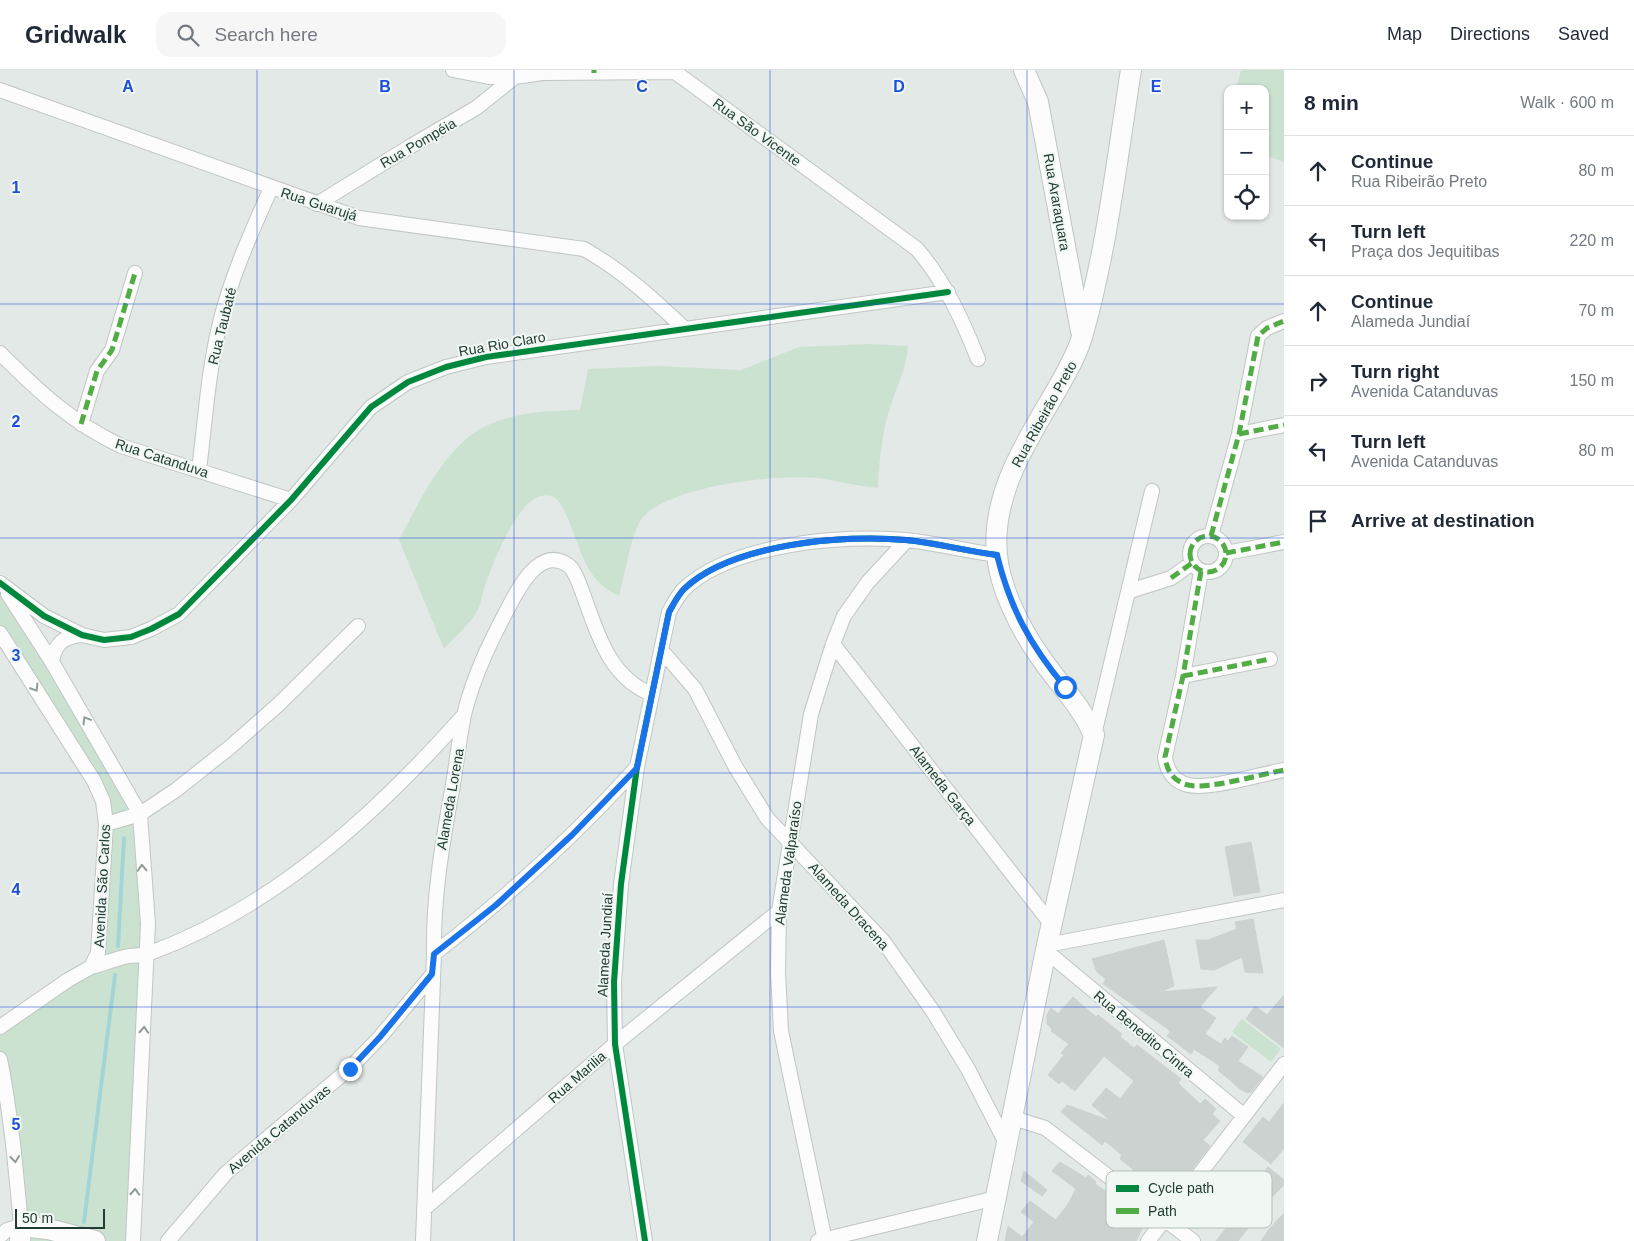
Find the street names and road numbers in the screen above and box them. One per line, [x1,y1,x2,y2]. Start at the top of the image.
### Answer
street label: Rua São Vicente [710,95,804,169]
street label: Rua Pompéia [377,115,459,171]
street label: Rua Araraquara [1041,152,1073,252]
street label: Rua Guarujá [279,184,359,224]
street label: Rua Taubaté [205,285,239,366]
street label: Rua Rio Claro [457,328,547,360]
street label: Rua Ribeirão Preto [1008,358,1080,470]
street label: Rua Catanduva [113,435,211,481]
street label: Alameda Garça [907,742,979,828]
street label: Alameda Lorena [433,747,467,851]
street label: Alameda Valparaíso [771,800,805,926]
street label: Avenida São Carlos [91,824,113,948]
street label: Alameda Dracena [806,859,893,953]
street label: Alameda Jundiaí [594,892,616,997]
street label: Rua Benedito Cintra [1091,987,1198,1081]
street label: Rua Marilia [545,1048,609,1106]
street label: Avenida Catanduvas [224,1081,334,1177]

